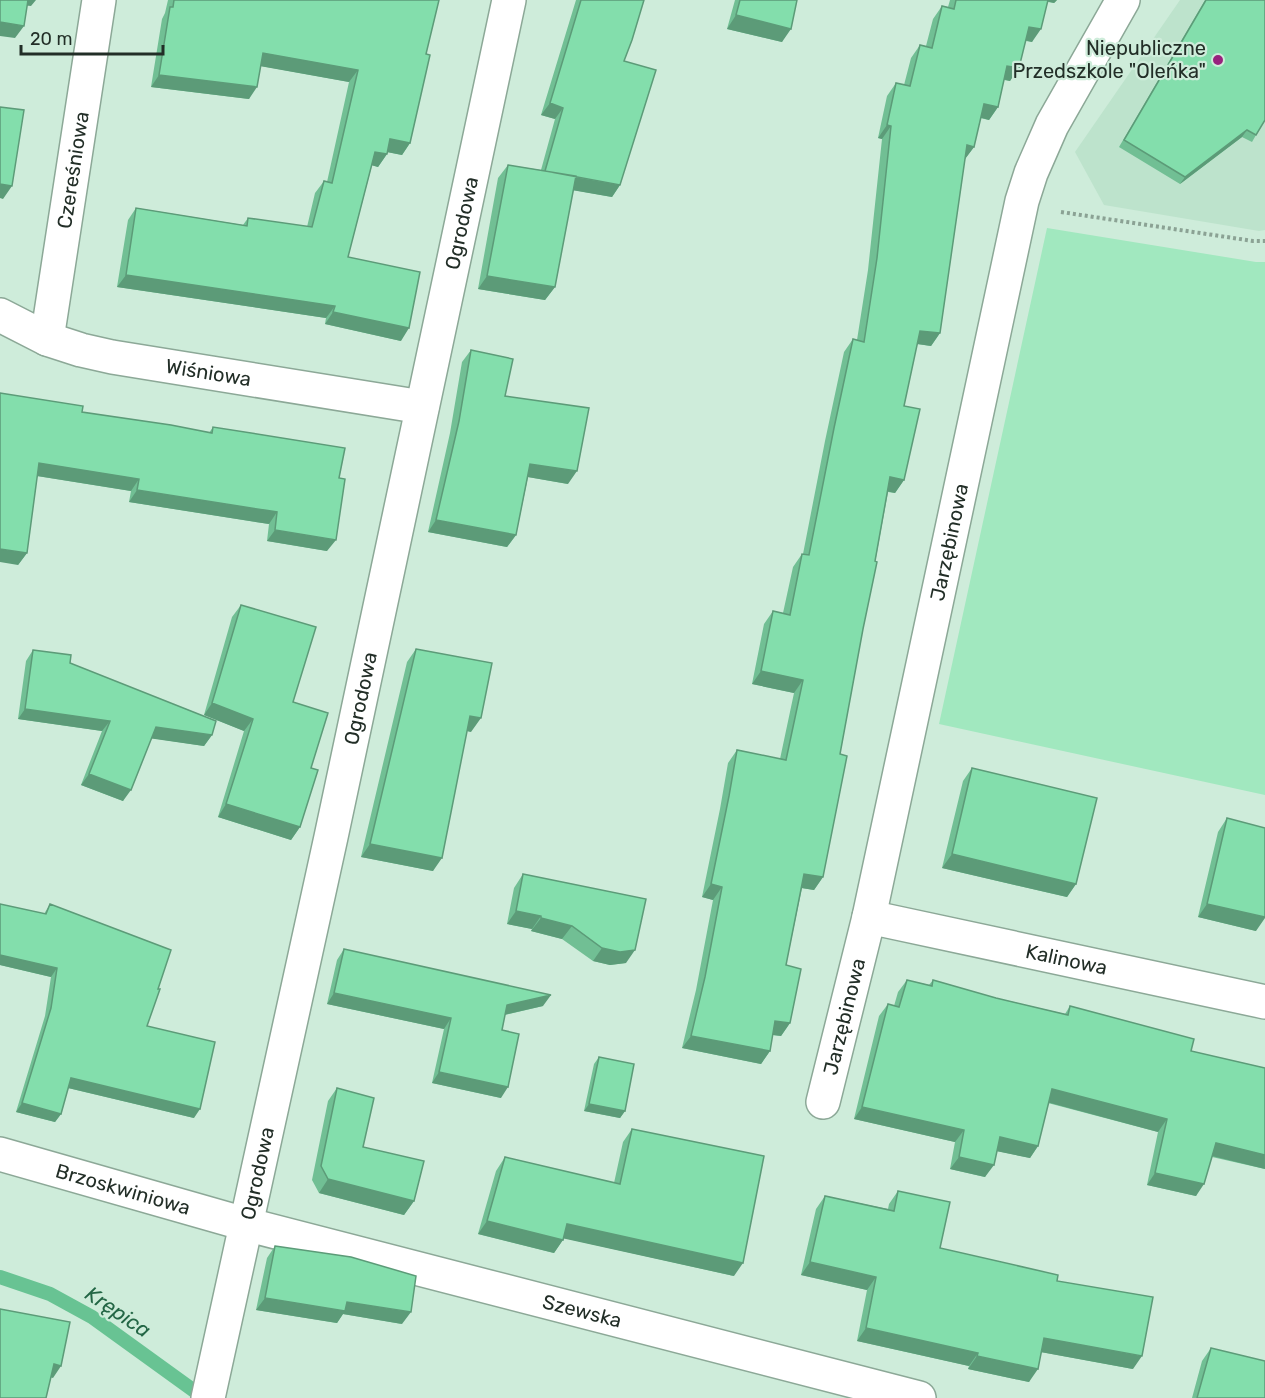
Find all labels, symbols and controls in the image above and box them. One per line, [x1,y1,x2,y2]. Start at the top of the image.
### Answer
scale bar [21,18,164,56]
text: 20 m [30,28,72,50]
place label: Niepubliczne Przedszkole "Oleńka" [1012,36,1206,83]
marker: Niepubliczne Przedszkole "Oleńka" [1211,53,1225,67]
street label: Czereśniowa [52,110,94,230]
street label: Ogrodowa [440,174,483,272]
street label: Wiśniowa [164,354,253,391]
street label: Jarzębinowa [925,481,973,603]
street label: Ogrodowa [339,650,382,747]
street label: Kalinowa [1024,939,1109,980]
street label: Jarzębinowa [818,956,870,1077]
street label: Ogrodowa [235,1125,279,1222]
street label: Brzoskwiniowa [53,1159,193,1220]
water label: Krępica [81,1281,156,1342]
street label: Szewska [540,1289,624,1333]

